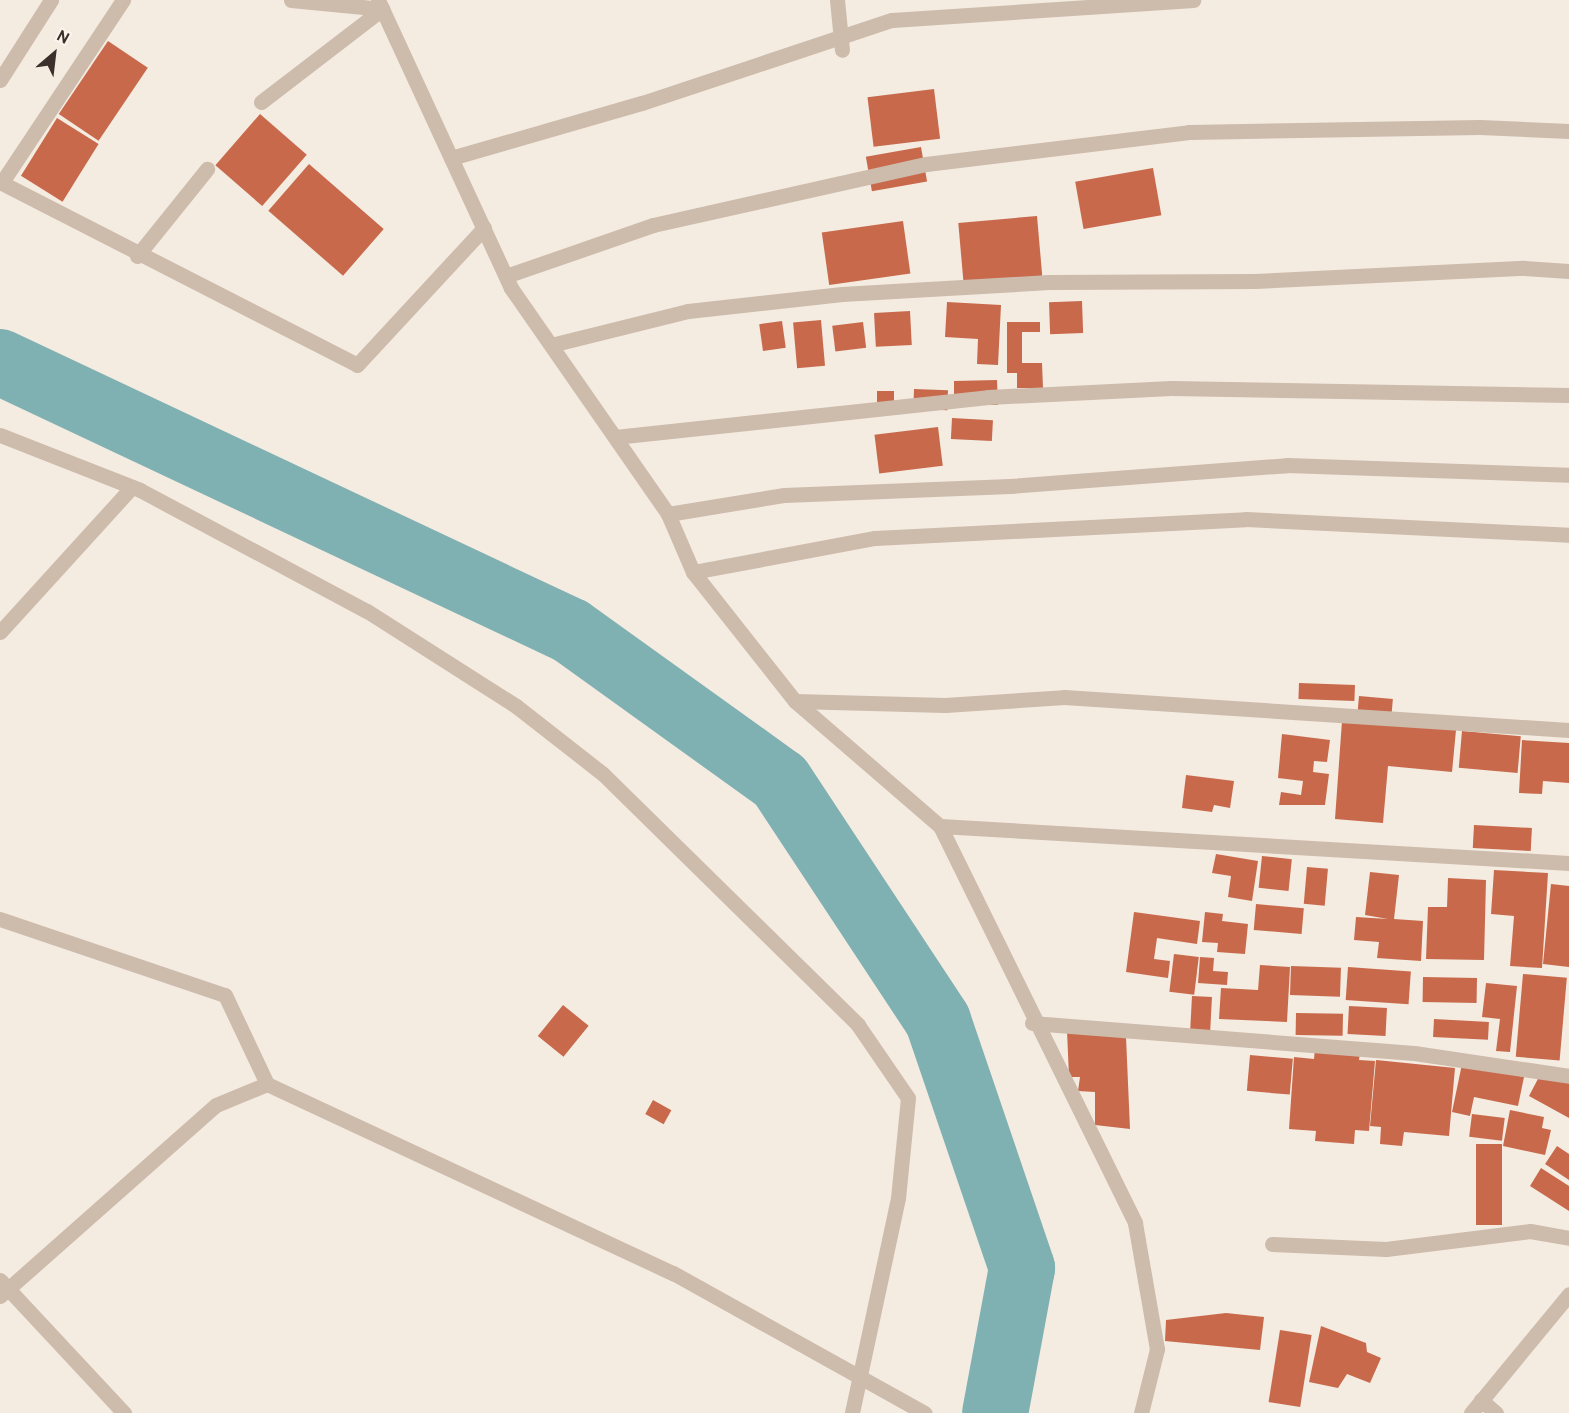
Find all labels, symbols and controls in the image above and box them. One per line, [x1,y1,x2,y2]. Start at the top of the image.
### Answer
north arrow [24,24,84,84]
text: N [53,27,72,50]

